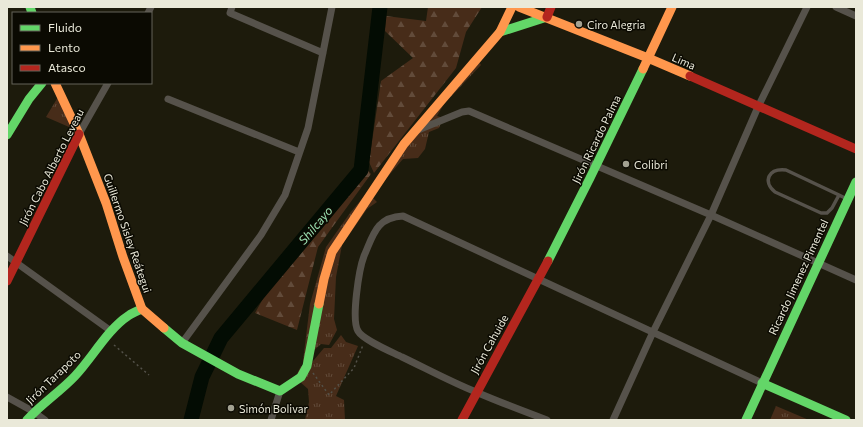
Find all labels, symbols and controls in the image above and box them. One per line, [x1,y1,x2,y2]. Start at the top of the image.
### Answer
legend [12,12,152,84]
place label: Ciro Alegria [587,18,645,31]
marker: Ciro Alegria [574,19,584,29]
text: Fluido [48,20,82,34]
text: Lento [48,40,80,54]
street label: Lima [670,50,698,72]
text: Atasco [48,60,86,74]
street label: Jirón Ricardo Palma [569,93,624,186]
street label: Jirón Cabo Alberto Leveau [16,107,87,228]
place label: Colibri [634,158,668,171]
marker: Colibri [621,159,631,169]
street label: Guillermo Sisley Reátegui [101,172,155,295]
water label: Shilcayo [295,203,335,247]
street label: Ricardo Jimenez Pimentel [765,217,831,337]
street label: Jirón Cahuide [467,312,512,376]
street label: Jirón Tarapoto [23,347,84,407]
place label: Simón Bolivar [239,402,308,415]
marker: Simón Bolivar [226,403,236,413]

